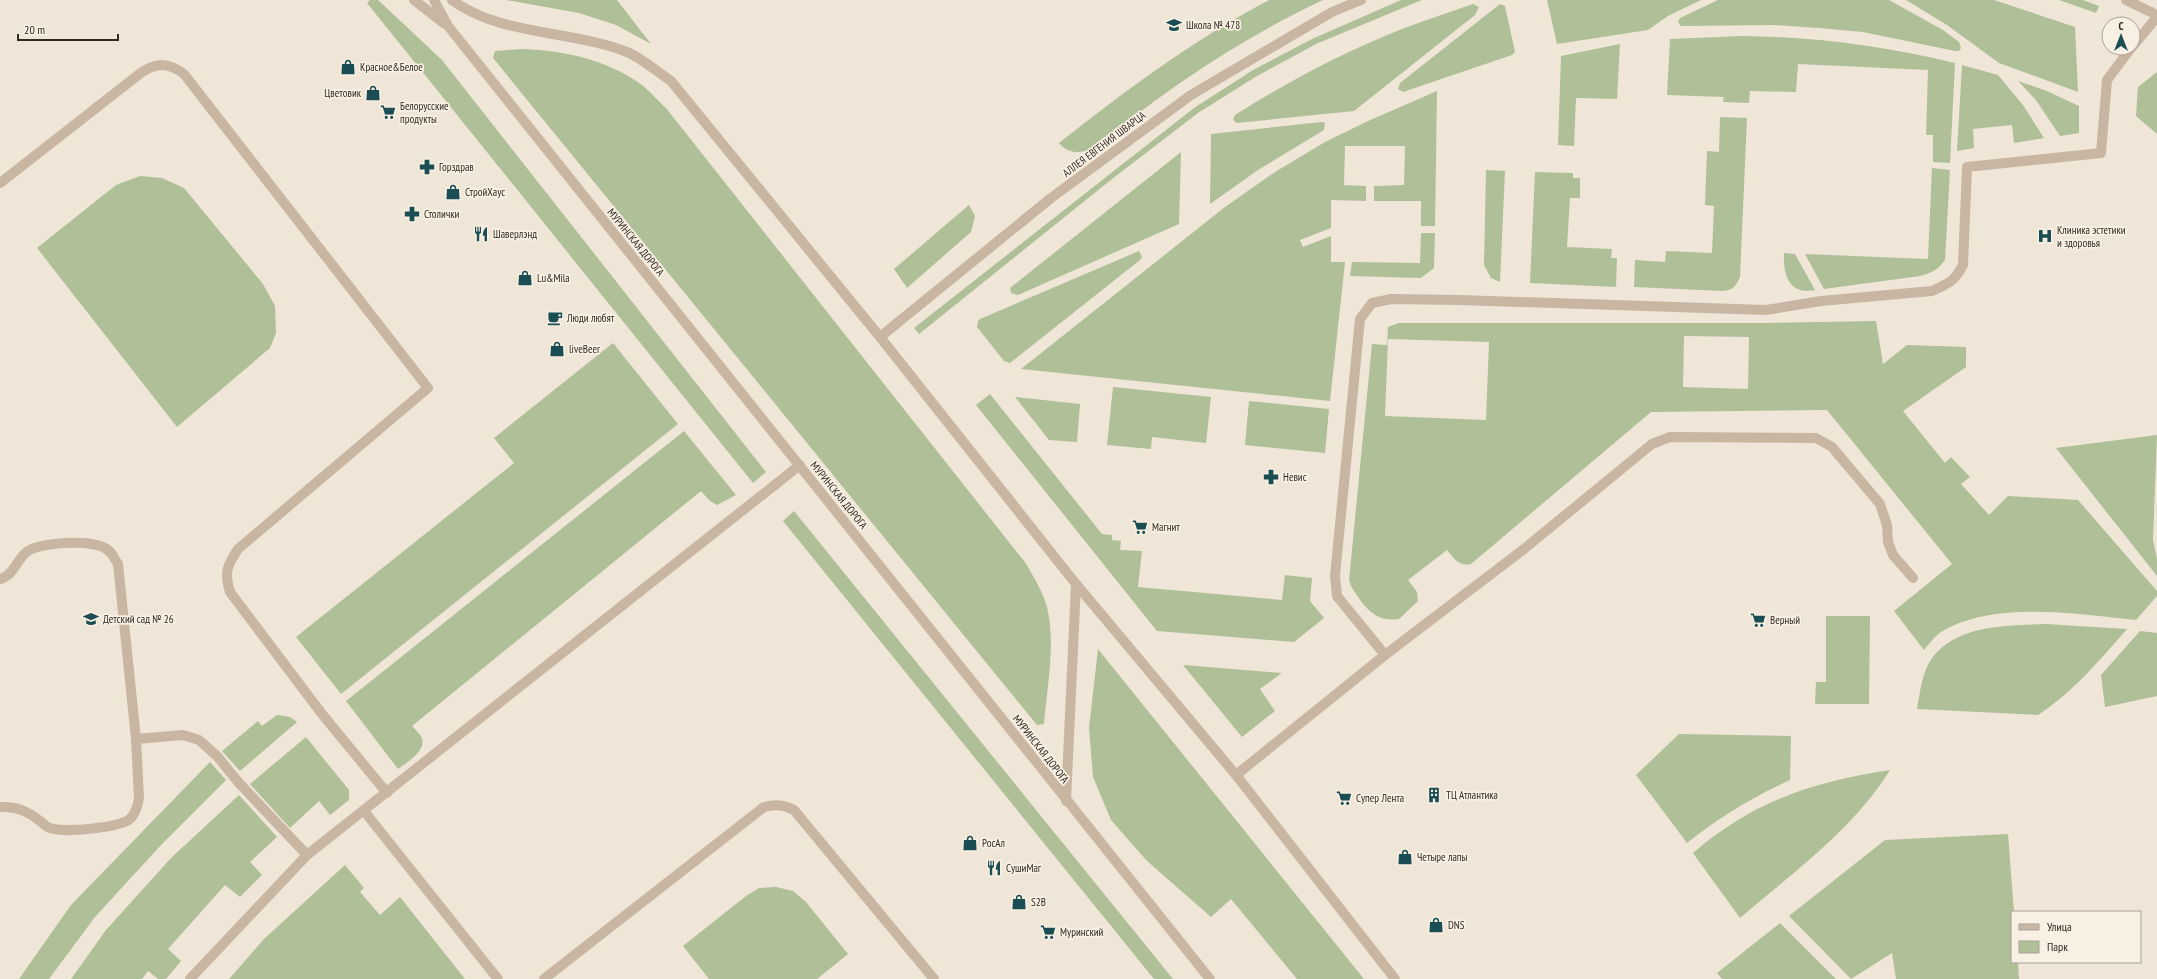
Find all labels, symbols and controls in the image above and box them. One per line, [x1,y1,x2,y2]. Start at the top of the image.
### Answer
scale bar [18,16,118,42]
school or university icon: Школа № 478 [1165,16,1183,34]
north arrow [2101,16,2141,56]
place label: Школа № 478 [1186,18,1240,32]
text: С [2118,19,2124,33]
text: 20 m [24,22,45,37]
shop icon: Красное&Белое [339,58,357,76]
place label: Красное&Белое [360,60,423,74]
shop icon: Цветовик [364,84,382,102]
place label: Цветовик [324,86,362,100]
place label: Белорусские продукты [400,99,449,126]
supermarket icon: Белорусские продукты [379,103,397,121]
street label: АЛЛЕЯ ЕВГЕНИЯ ШВАРЦА [1060,108,1149,180]
pharmacy icon: Горздрав [418,158,436,176]
place label: Горздрав [439,160,474,174]
shop icon: СтройХаус [444,183,462,201]
place label: СтройХаус [465,185,505,199]
pharmacy icon: Столички [403,205,421,223]
street label: МУРИНСКАЯ ДОРОГА [605,205,668,279]
place label: Столички [424,207,460,221]
place label: Клиника эстетики и здоровья [2057,223,2126,250]
restaurant icon: Шаверлэнд [472,225,490,243]
place label: Шаверлэнд [493,227,537,241]
hospital icon: Клиника эстетики и здоровья [2036,227,2054,245]
shop icon: Lu&Mila [516,269,534,287]
place label: Lu&Mila [537,271,570,285]
cafe icon: Люди любят [546,309,564,327]
place label: Люди любят [566,311,615,325]
shop icon: liveBeer [548,340,566,358]
place label: liveBeer [569,342,600,356]
street label: МУРИНСКАЯ ДОРОГА [808,458,871,532]
pharmacy icon: Невис [1262,468,1280,486]
place label: Невис [1283,470,1307,484]
supermarket icon: Магнит [1131,518,1149,536]
place label: Магнит [1152,520,1180,534]
school or university icon: Детский сад № 26 [82,610,100,628]
supermarket icon: Верный [1749,611,1767,629]
place label: Детский сад № 26 [103,612,174,626]
place label: Верный [1770,613,1800,627]
street label: МУРИНСКАЯ ДОРОГА [1010,712,1072,787]
building icon: ТЦ Атлантика [1425,786,1443,804]
place label: ТЦ Атлантика [1446,788,1498,802]
supermarket icon: Супер Лента [1335,789,1353,807]
place label: Супер Лента [1356,791,1404,805]
shop icon: РосАл [961,834,979,852]
place label: РосАл [982,836,1005,850]
shop icon: Четыре лапы [1396,848,1414,866]
place label: Четыре лапы [1417,850,1468,864]
restaurant icon: СушиМаг [985,859,1003,877]
place label: СушиМаг [1006,861,1042,875]
shop icon: S2B [1010,893,1028,911]
place label: S2B [1031,895,1046,909]
legend [2011,911,2141,963]
shop icon: DNS [1427,916,1445,934]
place label: DNS [1448,918,1465,932]
text: Улица [2047,919,2072,934]
supermarket icon: Муринский [1039,923,1057,941]
place label: Муринский [1060,925,1104,939]
text: Парк [2047,939,2068,954]

